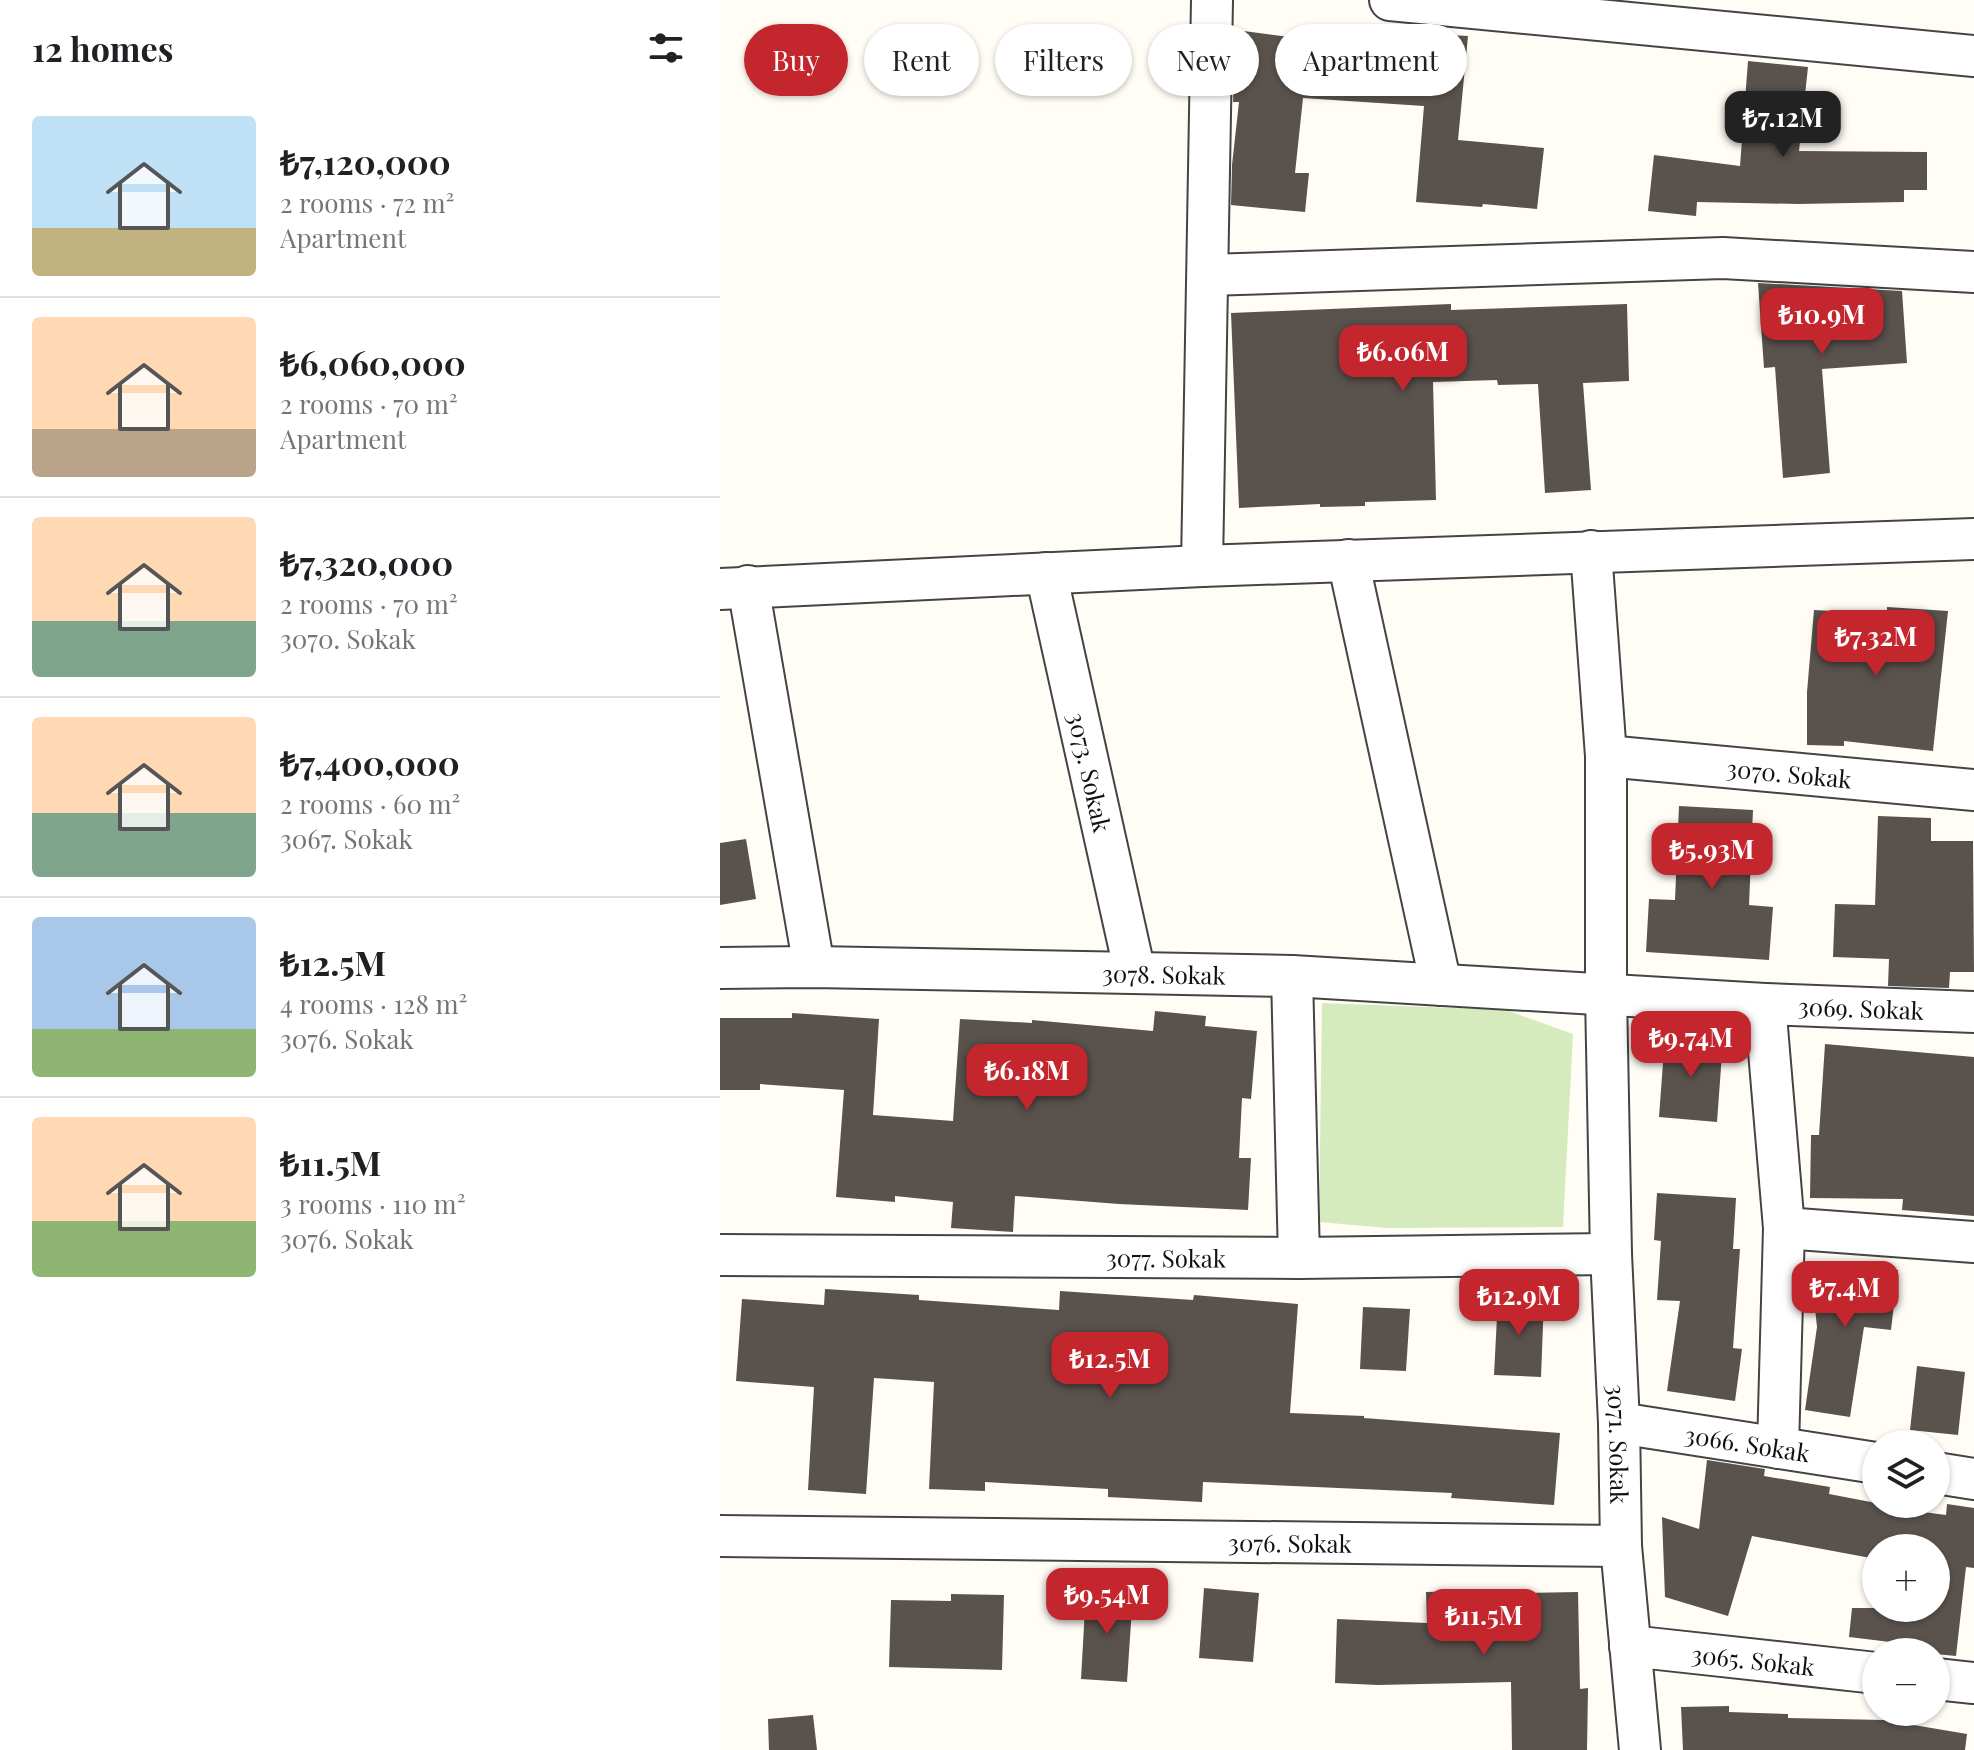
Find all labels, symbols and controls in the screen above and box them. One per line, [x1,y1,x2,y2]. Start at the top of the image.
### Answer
chip: Buy [744,24,848,96]
chip: Rent [864,24,979,96]
chip: Filters [995,24,1132,96]
chip: New [1148,24,1259,96]
chip: Apartment [1275,24,1467,96]
text: 12 homes [32,25,173,71]
icon: filters [644,26,688,70]
pin: ₺7.12M [1718,91,1848,159]
text: ₺7.12M [1743,99,1823,134]
text: ₺7,120,000 [280,138,451,184]
icon: home [96,148,192,244]
text: 2 rooms · 72 m² [280,185,454,220]
text: Apartment [280,220,406,255]
pin: ₺10.9M [1757,288,1887,356]
text: ₺10.9M [1779,296,1865,331]
pin: ₺6.06M [1338,325,1468,393]
text: ₺6.06M [1357,333,1449,368]
text: ₺6,060,000 [280,339,466,385]
icon: home [96,349,192,445]
text: 2 rooms · 70 m² [280,386,458,421]
text: Apartment [280,421,406,456]
text: ₺7,320,000 [280,539,453,585]
icon: home [96,549,192,645]
text: 2 rooms · 70 m² [280,586,458,621]
pin: ₺7.32M [1811,610,1941,678]
text: ₺7.32M [1835,618,1917,653]
text: 3070. Sokak [280,621,416,656]
street label: 3073. Sokak [1061,709,1119,836]
text: ₺7,400,000 [280,739,460,785]
icon: home [96,749,192,845]
street label: 3070. Sokak [1725,751,1854,795]
text: 2 rooms · 60 m² [280,786,460,821]
text: 3067. Sokak [280,821,413,856]
pin: ₺5.93M [1647,823,1777,891]
text: ₺5.93M [1670,831,1754,866]
text: ₺12.5M [280,939,386,985]
icon: home [96,949,192,1045]
street label: 3078. Sokak [1102,956,1227,991]
text: 4 rooms · 128 m² [280,986,467,1021]
street label: 3069. Sokak [1797,989,1925,1026]
pin: ₺9.74M [1626,1011,1756,1079]
text: ₺9.74M [1649,1019,1733,1054]
text: 3076. Sokak [280,1021,414,1056]
pin: ₺6.18M [962,1044,1092,1112]
text: ₺6.18M [984,1052,1070,1087]
text: ₺11.5M [280,1139,381,1185]
icon: home [96,1149,192,1245]
text: 3 rooms · 110 m² [280,1186,465,1221]
text: 3076. Sokak [280,1221,414,1256]
street label: 3077. Sokak [1106,1241,1227,1274]
pin: ₺7.4M [1789,1261,1901,1329]
pin: ₺12.9M [1454,1269,1584,1337]
text: ₺7.4M [1810,1269,1880,1304]
text: ₺12.9M [1477,1277,1561,1312]
pin: ₺12.5M [1045,1332,1175,1400]
text: ₺12.5M [1069,1340,1151,1375]
street label: 3071. Sokak [1601,1384,1636,1505]
street label: 3066. Sokak [1683,1417,1813,1469]
map controls [1862,1430,1950,1726]
button: layers [1862,1430,1950,1518]
street label: 3076. Sokak [1228,1526,1353,1559]
button: + [1862,1534,1950,1622]
pin: ₺9.54M [1042,1568,1172,1636]
text: ₺9.54M [1064,1576,1150,1611]
pin: ₺11.5M [1419,1589,1549,1657]
text: ₺11.5M [1445,1597,1523,1632]
street label: 3065. Sokak [1690,1637,1817,1682]
button: − [1862,1638,1950,1726]

